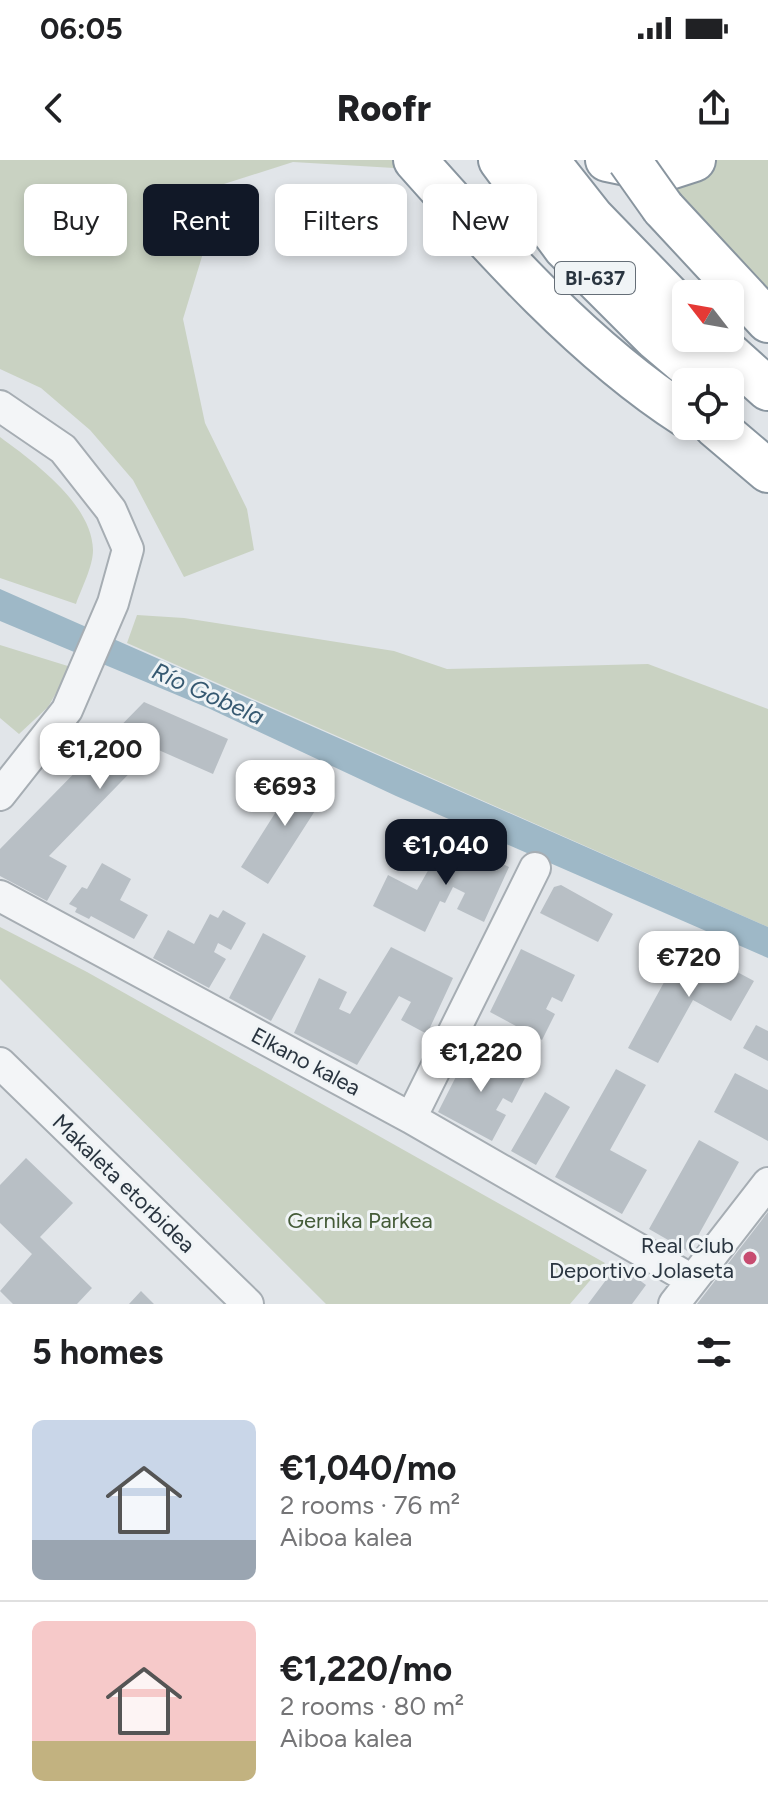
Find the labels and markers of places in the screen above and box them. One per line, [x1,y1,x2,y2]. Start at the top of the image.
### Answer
pin: €1,200 [35,723,165,791]
pin: €693 [238,760,332,828]
pin: €1,040 [381,819,511,887]
pin: €720 [642,931,736,999]
pin: €1,220 [416,1026,546,1094]
place label: Real Club Deportivo Jolaseta [549,1232,734,1284]
marker: Real Club Deportivo Jolaseta [741,1249,759,1267]

